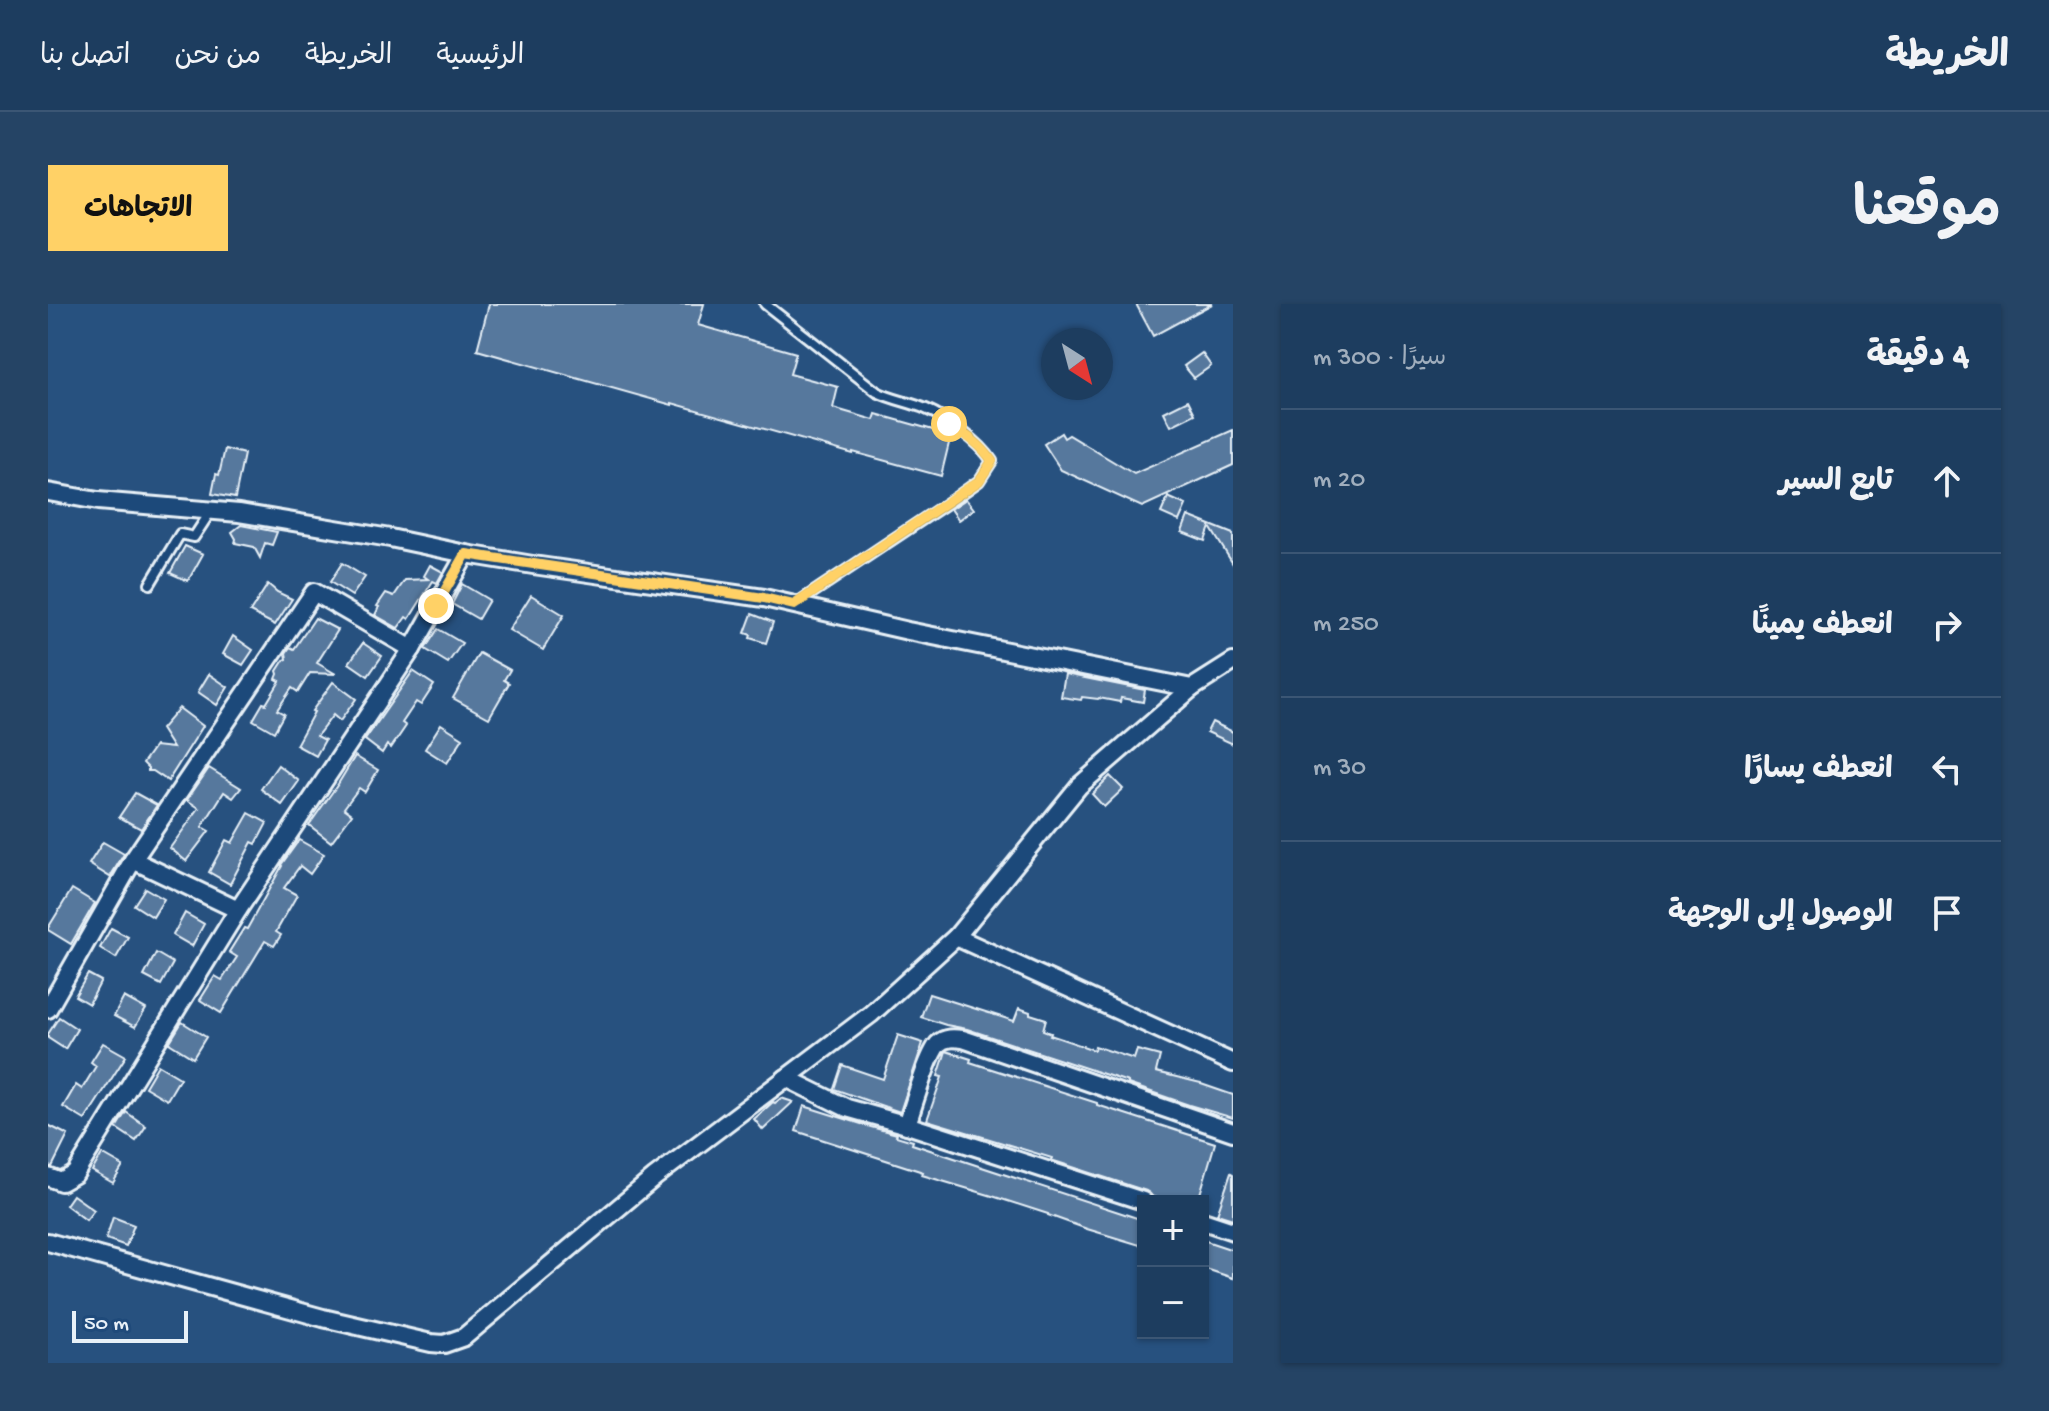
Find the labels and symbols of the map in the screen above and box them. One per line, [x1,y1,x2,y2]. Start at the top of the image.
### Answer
north arrow [1041,328,1113,400]
route start [931,406,967,442]
route end [418,588,454,624]
scale bar [72,1307,188,1343]

